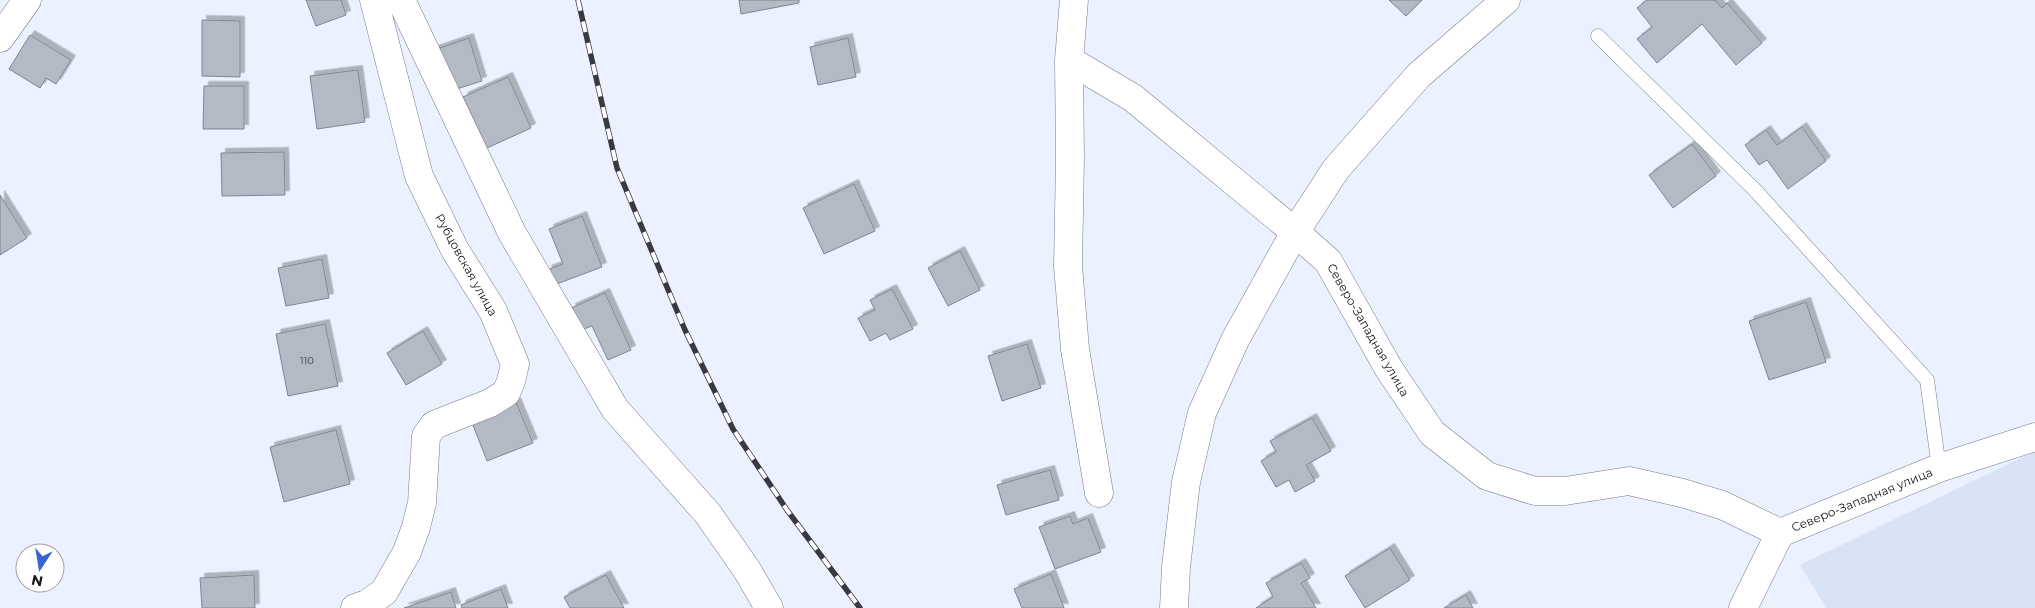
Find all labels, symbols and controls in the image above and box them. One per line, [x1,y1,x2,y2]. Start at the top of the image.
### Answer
street label: Рубцовская улица [432,211,501,318]
street label: Северо-Западная улица [1324,261,1413,399]
house number: 110 [300,354,314,367]
street label: Северо-Западная улица [1789,464,1935,535]
north arrow [15,543,65,593]
text: N [30,571,45,591]

